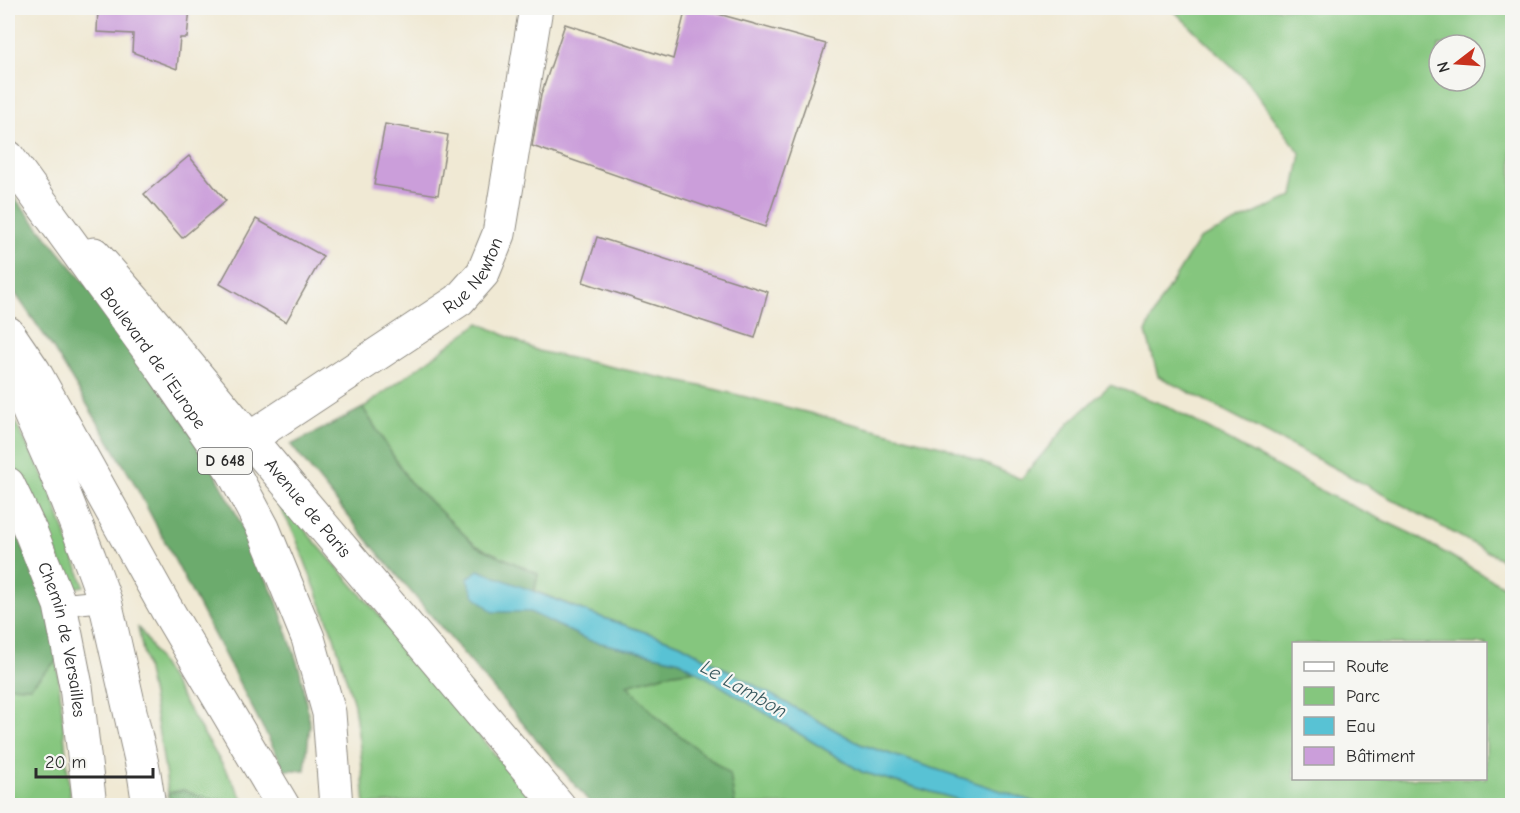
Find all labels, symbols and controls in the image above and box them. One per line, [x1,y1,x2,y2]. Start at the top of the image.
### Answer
north arrow [1427,33,1487,93]
text: N [1433,59,1454,75]
street label: Rue Newton [439,234,507,318]
street label: Boulevard de l'Europe [96,283,211,433]
road number: D 648 [198,448,252,474]
street label: Avenue de Paris [260,454,355,562]
street label: Chemin de Versailles [33,559,90,718]
legend [1292,642,1487,780]
water label: Le Lambon [697,655,791,723]
text: Route [1346,656,1389,677]
text: Parc [1346,686,1380,707]
text: Eau [1346,716,1375,737]
scale bar [36,741,153,779]
text: Bâtiment [1346,746,1416,767]
text: 20 m [45,752,86,773]

